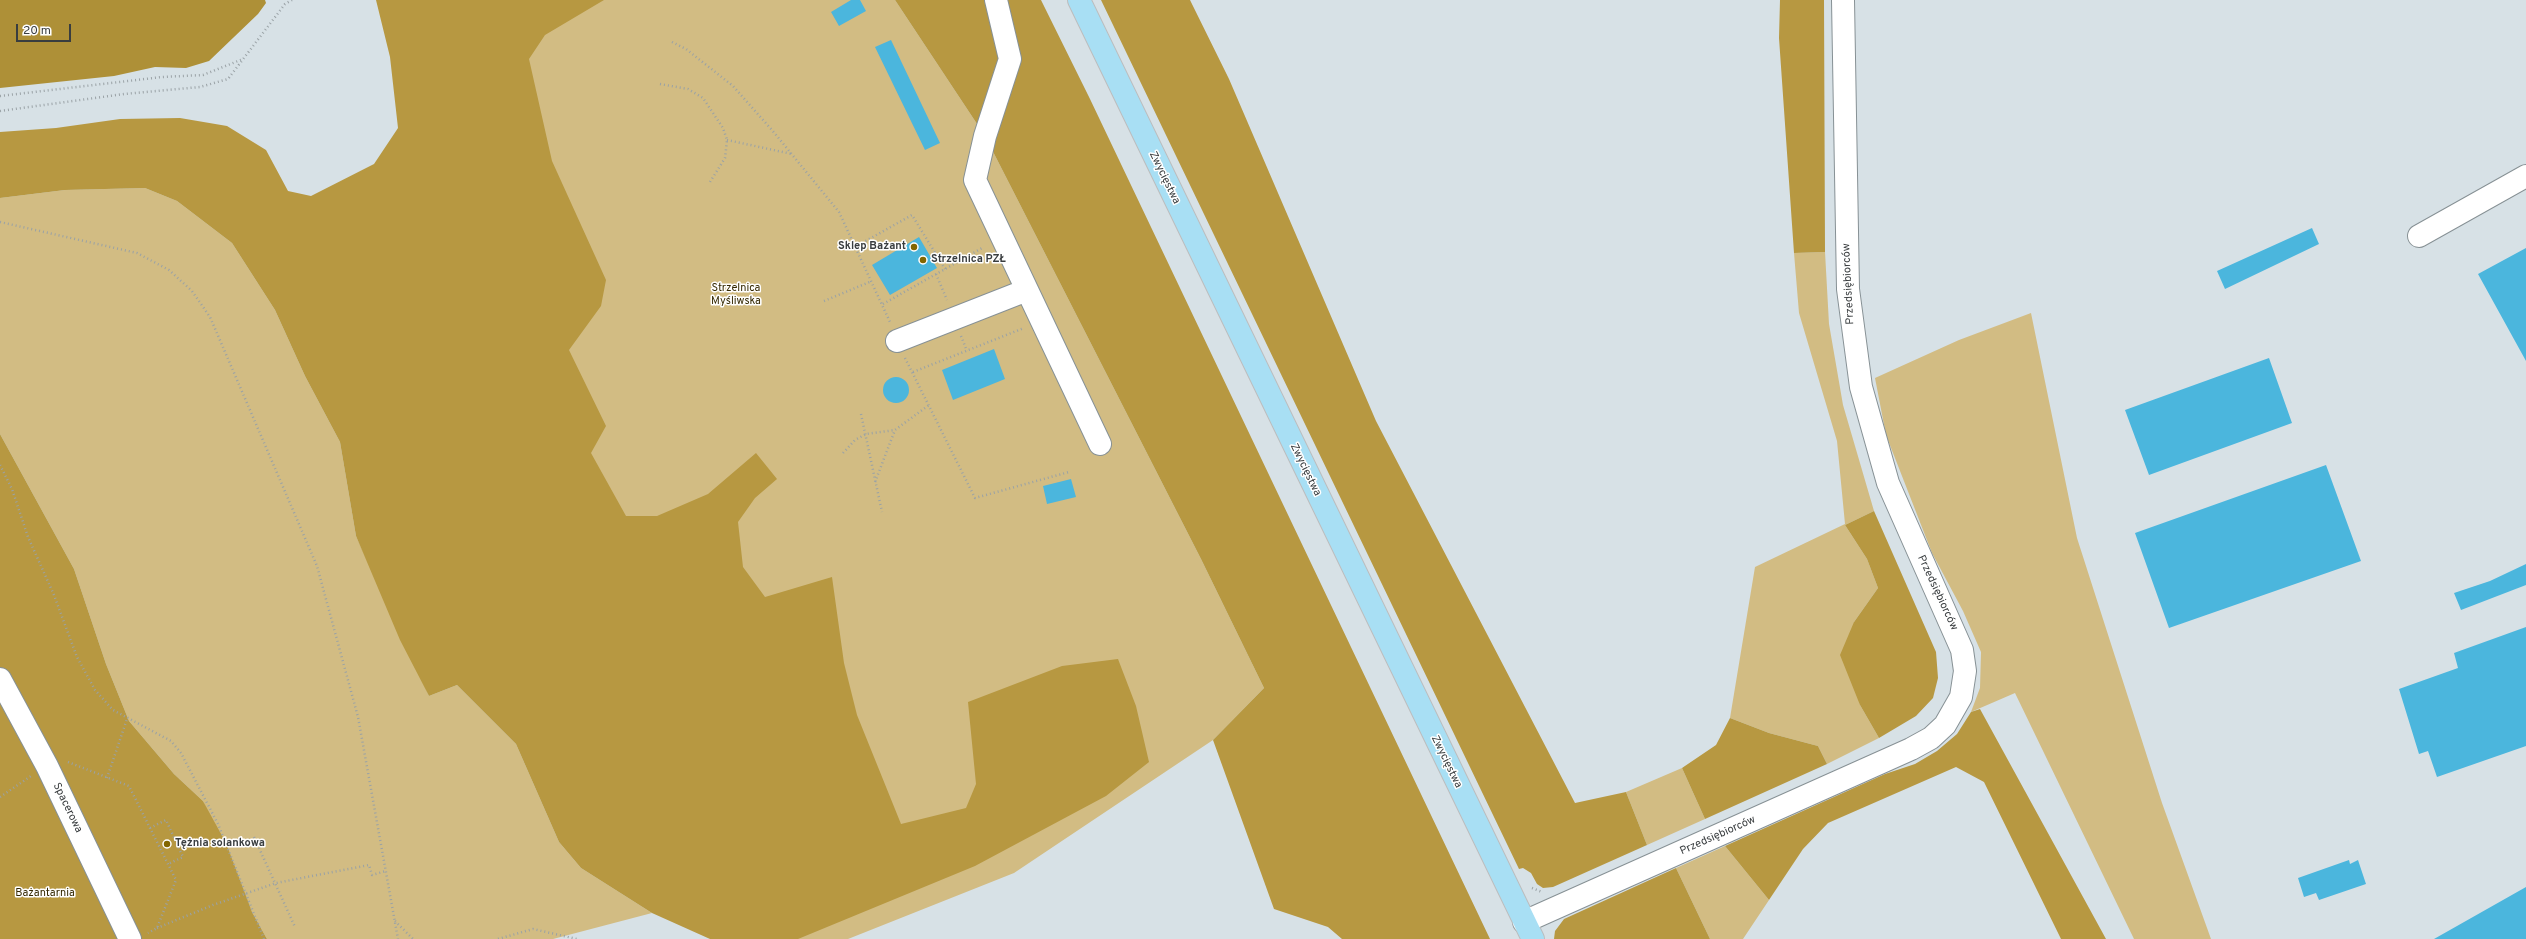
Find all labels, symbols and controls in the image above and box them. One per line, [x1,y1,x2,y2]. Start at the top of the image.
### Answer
scale bar [18,16,73,42]
text: 20 m [23,23,51,39]
street label: Zwycięstwa [1146,150,1182,206]
place label: Sklep Bażant [838,240,906,254]
marker: Sklep Bażant [909,242,919,252]
street label: Przedsiębiorców [1840,243,1858,325]
place label: Strzelnica PZŁ [931,253,1006,267]
marker: Strzelnica PZŁ [918,255,928,265]
park label: Strzelnica Myśliwska [711,282,761,308]
street label: Zwycięstwa [1287,442,1323,498]
street label: Przedsiębiorców [1914,553,1960,633]
street label: Zwycięstwa [1428,734,1464,790]
street label: Spacerowa [49,781,85,835]
street label: Przedsiębiorców [1678,813,1758,859]
place label: Tężnia solankowa [175,837,265,851]
marker: Tężnia solankowa [162,839,172,849]
park label: Bażantarnia [15,887,75,901]

